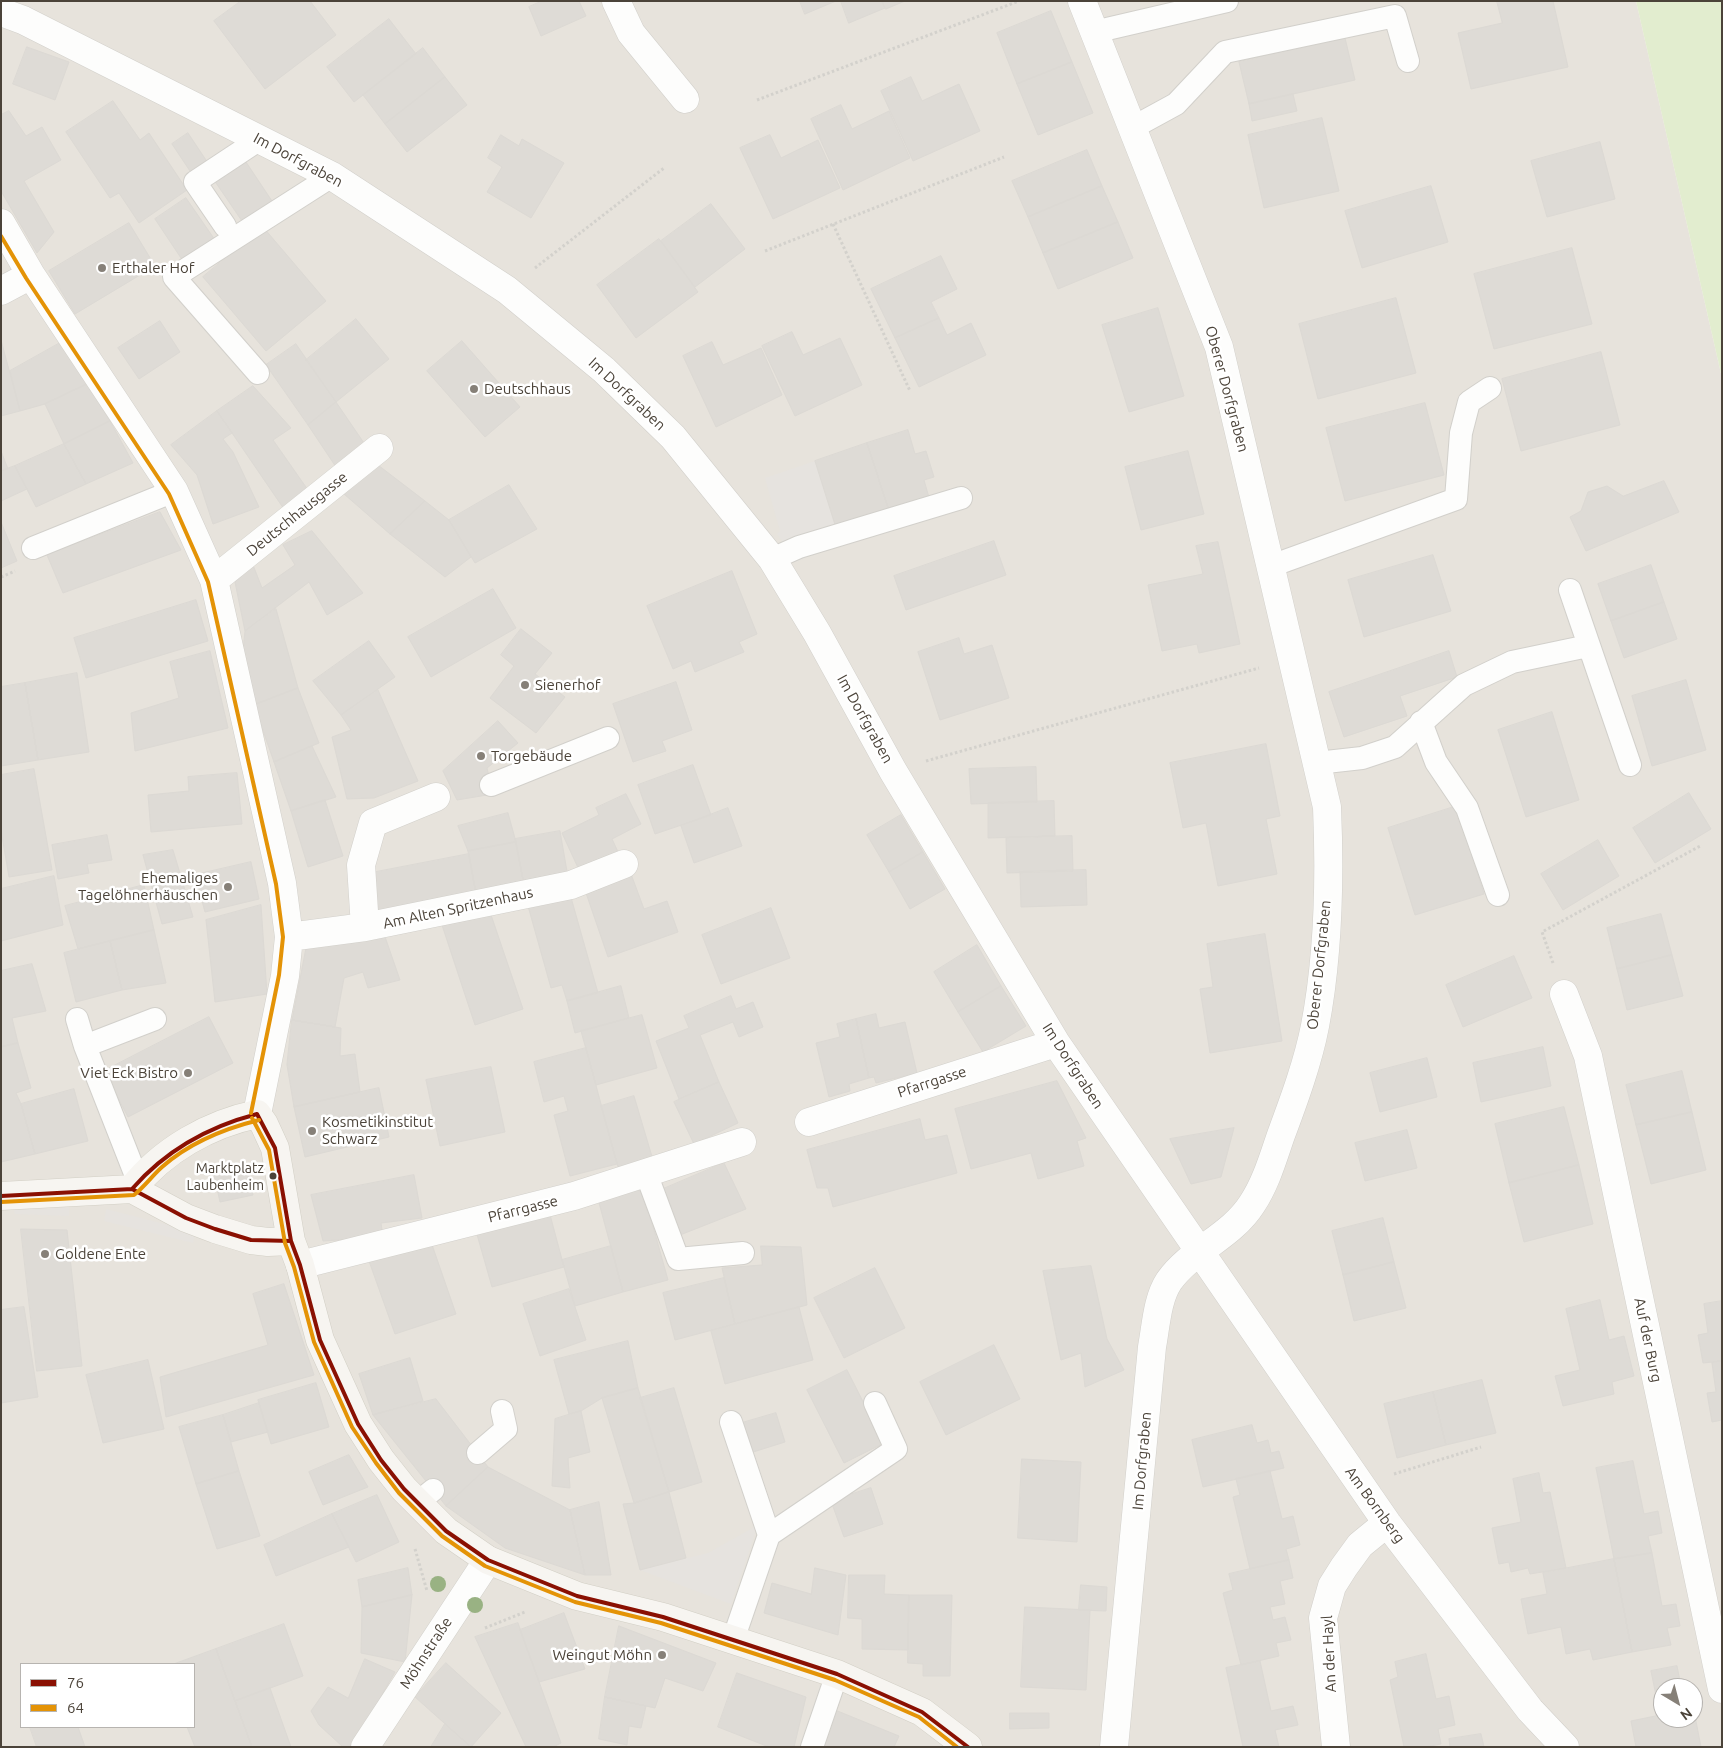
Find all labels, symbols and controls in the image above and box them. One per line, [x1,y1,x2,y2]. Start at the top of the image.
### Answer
street label: Im Dorfgraben [250,129,346,191]
place label: Erthaler Hof [112,259,195,277]
marker: Erthaler Hof [96,262,108,274]
street label: Oberer Dorfgraben [1201,324,1253,454]
street label: Im Dorfgraben [585,354,669,434]
place label: Deutschhaus [484,380,571,398]
marker: Deutschhaus [468,383,480,395]
street label: Deutschhausgasse [243,468,351,560]
street label: Im Dorfgraben [833,672,897,766]
place label: Sienerhof [535,676,600,694]
marker: Sienerhof [519,679,531,691]
place label: Torgebäude [491,747,572,765]
marker: Torgebäude [475,750,487,762]
place label: Ehemaliges Tagelöhnerhäuschen [78,869,218,904]
marker: Ehemaliges Tagelöhnerhäuschen [222,881,234,893]
street label: Am Alten Spritzenhaus [381,883,535,933]
street label: Oberer Dorfgraben [1303,899,1335,1031]
street label: Im Dorfgraben [1039,1020,1107,1112]
street label: Pfarrgasse [895,1062,969,1102]
place label: Viet Eck Bistro [80,1064,178,1082]
marker: Viet Eck Bistro [182,1067,194,1079]
place label: Kosmetikinstitut Schwarz [322,1113,433,1148]
marker: Kosmetikinstitut Schwarz [306,1125,318,1137]
place label: Marktplatz Laubenheim [187,1160,264,1192]
marker: Marktplatz Laubenheim [268,1171,278,1181]
street label: Pfarrgasse [486,1192,560,1226]
place label: Goldene Ente [55,1245,146,1263]
marker: Goldene Ente [39,1248,51,1260]
street label: Auf der Burg [1630,1296,1666,1384]
street label: Im Dorfgraben [1129,1411,1155,1511]
street label: Am Bornberg [1341,1463,1409,1547]
street label: Möhnstraße [396,1614,456,1692]
street label: An der Hayl [1318,1615,1340,1693]
place label: Weingut Möhn [552,1646,652,1664]
marker: Weingut Möhn [656,1649,668,1661]
legend [20,1663,195,1728]
text: 76 [67,1674,84,1691]
north arrow [1653,1678,1703,1728]
text: 64 [67,1699,84,1716]
text: N [1677,1705,1695,1724]

